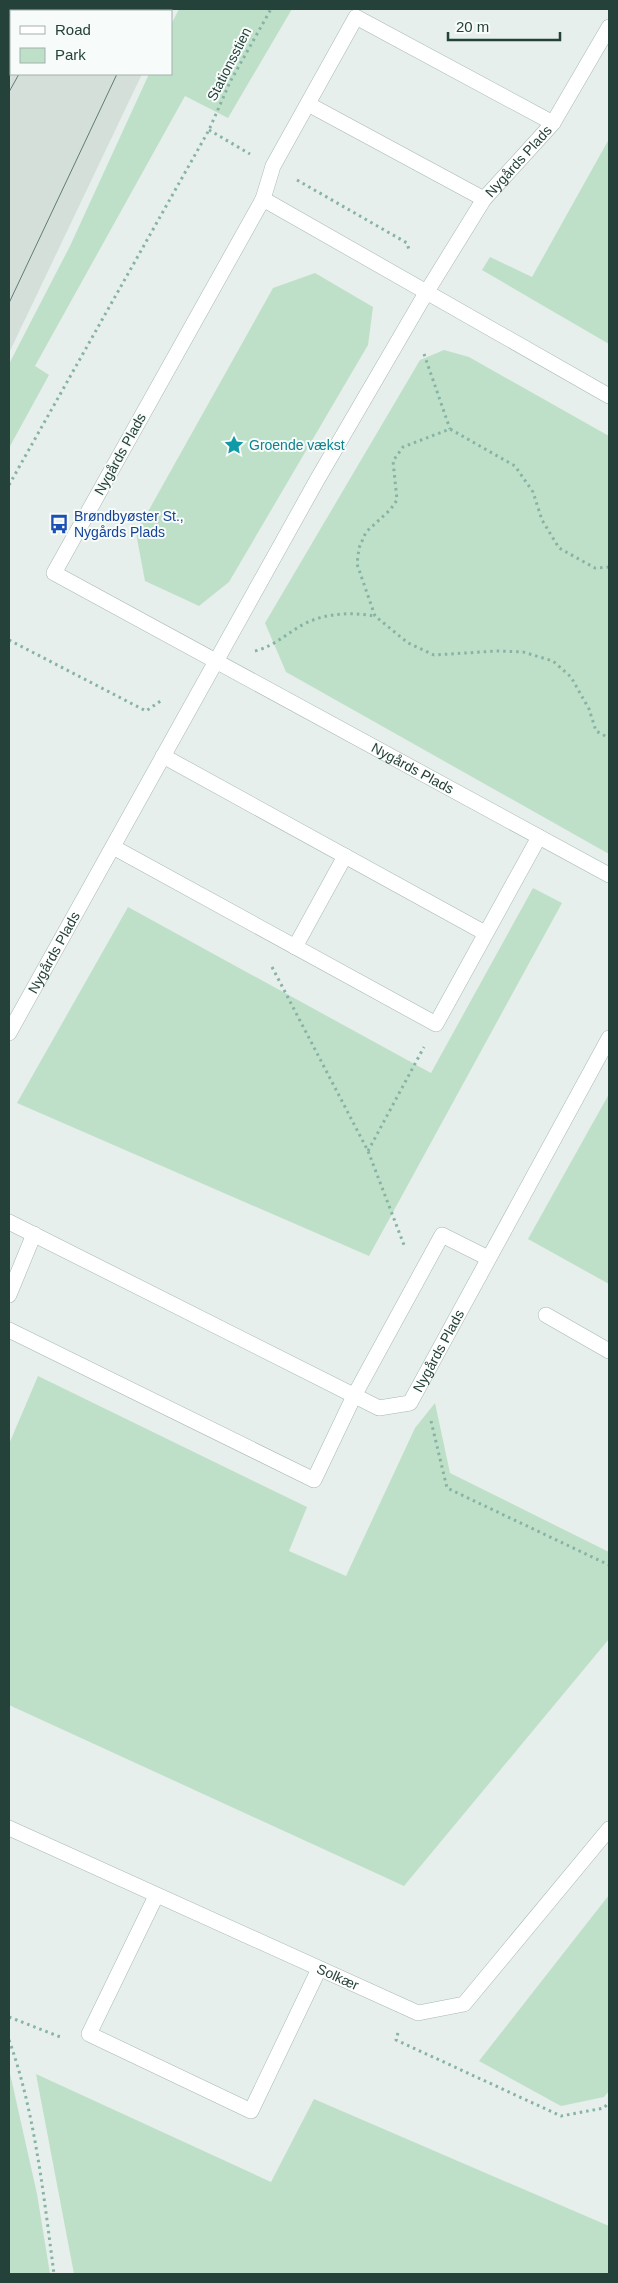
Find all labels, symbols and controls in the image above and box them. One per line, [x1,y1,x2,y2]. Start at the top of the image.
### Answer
legend [10,10,172,75]
scale bar [448,10,560,42]
text: 20 m [456,18,489,35]
text: Road [55,21,91,38]
street label: Stationsstien [204,25,254,103]
text: Park [55,46,86,63]
street label: Nygårds Plads [482,122,555,200]
street label: Nygårds Plads [91,410,149,498]
place icon: Groende vækst [223,434,245,456]
place label: Groende vækst [249,437,345,453]
place label: Brøndbyøster St., Nygårds Plads [74,508,184,540]
bus stop icon: Brøndbyøster St., Nygårds Plads [48,513,70,535]
street label: Nygårds Plads [369,739,457,797]
street label: Nygårds Plads [25,909,83,996]
street label: Nygårds Plads [410,1307,467,1395]
street label: Solkær [314,1960,362,1993]

